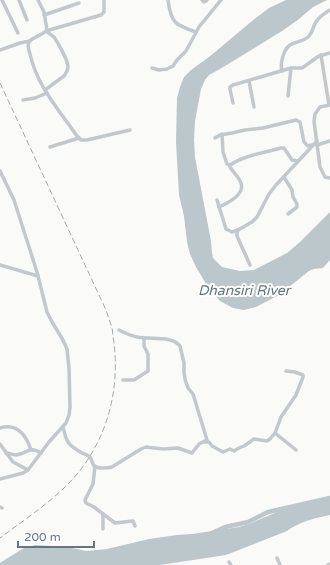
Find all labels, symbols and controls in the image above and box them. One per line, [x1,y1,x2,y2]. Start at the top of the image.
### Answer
water label: Dhansiri River [198,282,292,299]
scale bar [18,523,94,549]
text: 200 m [24,530,61,544]

